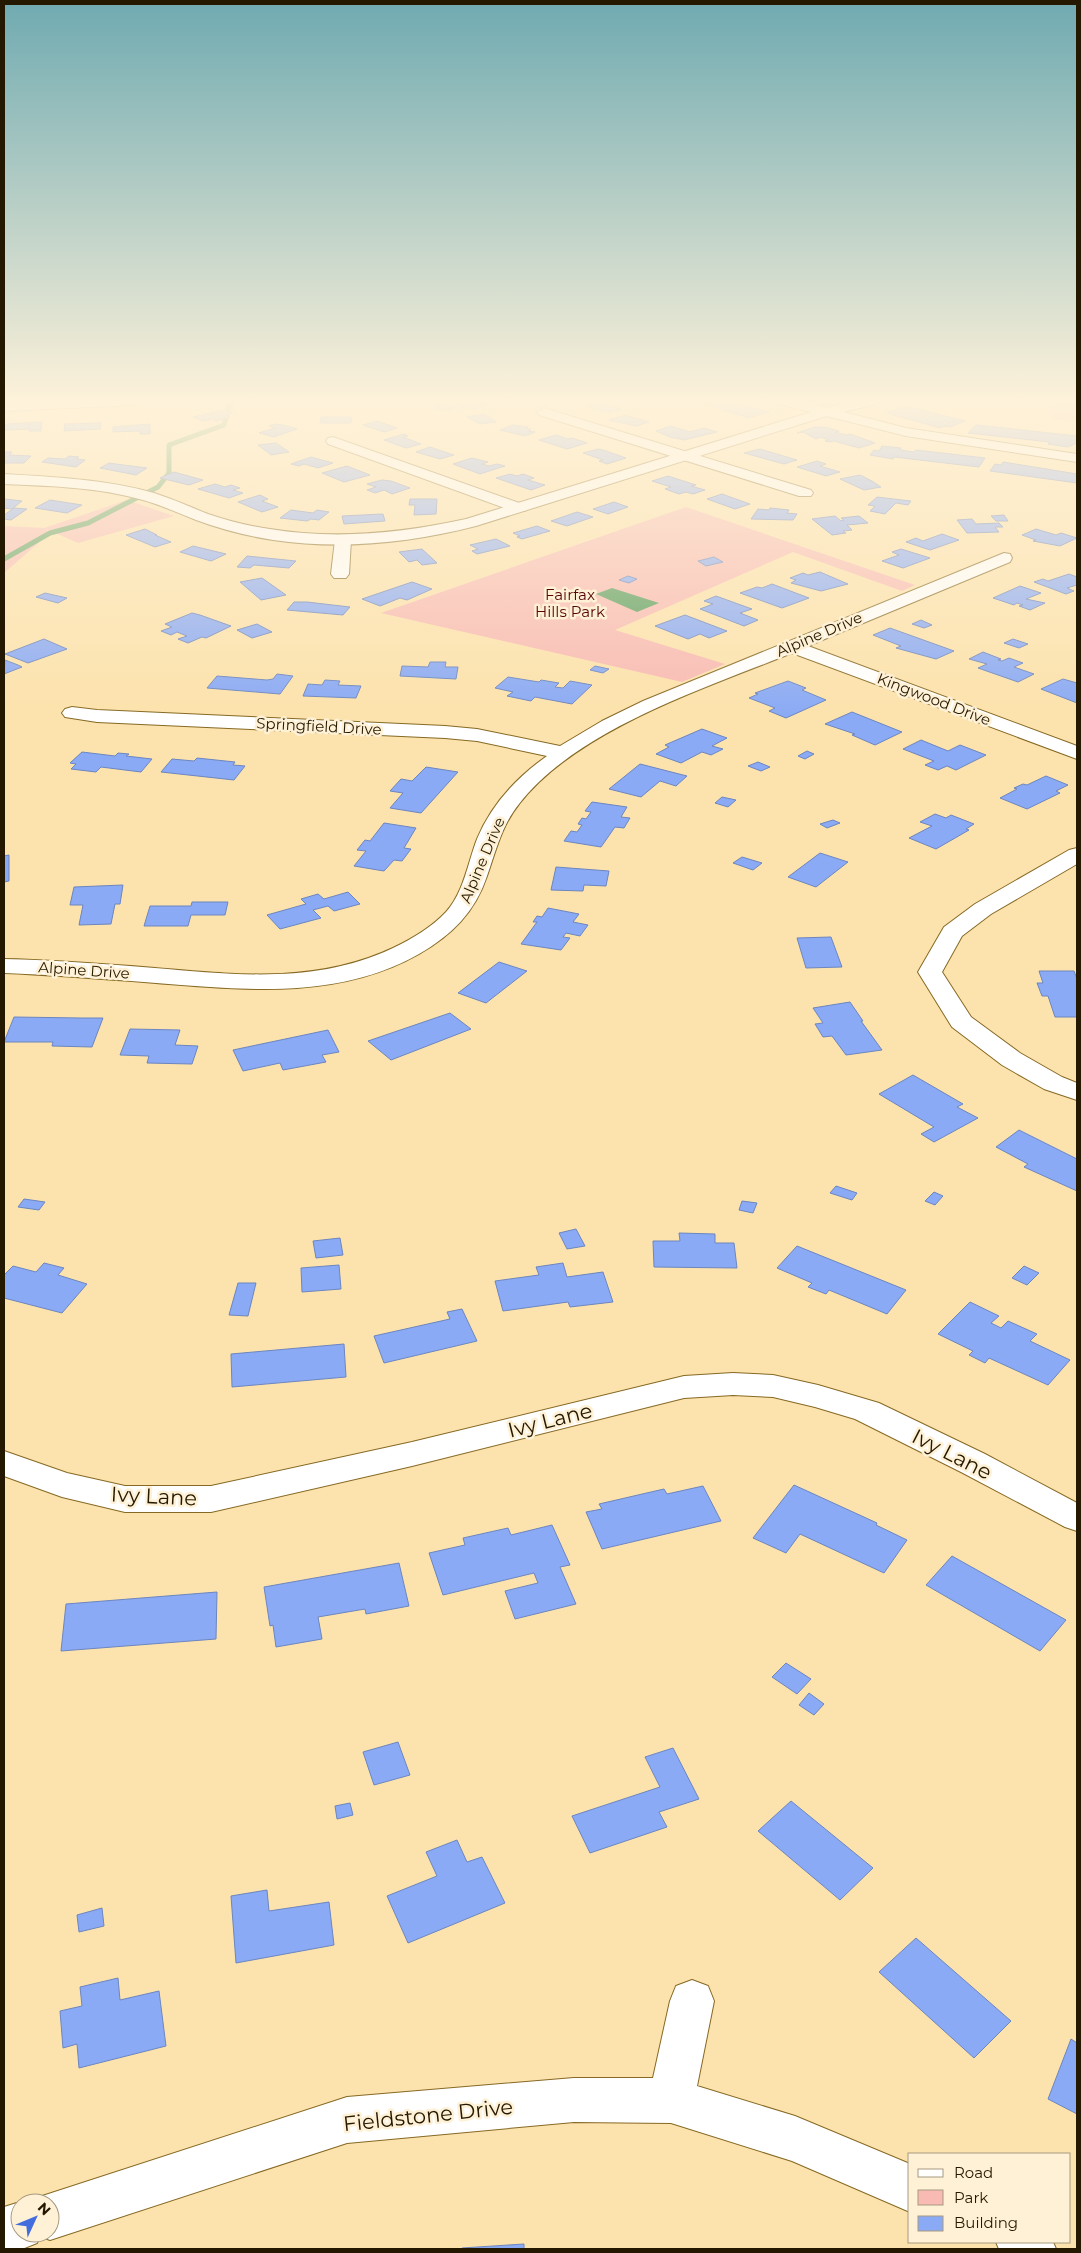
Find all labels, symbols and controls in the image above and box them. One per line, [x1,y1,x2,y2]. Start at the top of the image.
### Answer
park label: Fairfax Hills Park [535,585,605,621]
street label: Alpine Drive [773,607,865,661]
street label: Kingwood Drive [874,669,994,729]
street label: Springfield Drive [256,713,382,739]
street label: Alpine Drive [455,814,509,906]
street label: Alpine Drive [38,957,130,983]
street label: Ivy Lane [505,1397,595,1443]
street label: Ivy Lane [908,1423,996,1485]
street label: Ivy Lane [110,1481,198,1511]
street label: Fieldstone Drive [342,2094,514,2136]
legend [908,2153,1071,2243]
text: Road [954,2163,993,2182]
text: Park [954,2188,988,2207]
north arrow [10,2193,60,2243]
text: N [34,2199,55,2219]
text: Building [954,2213,1018,2232]

